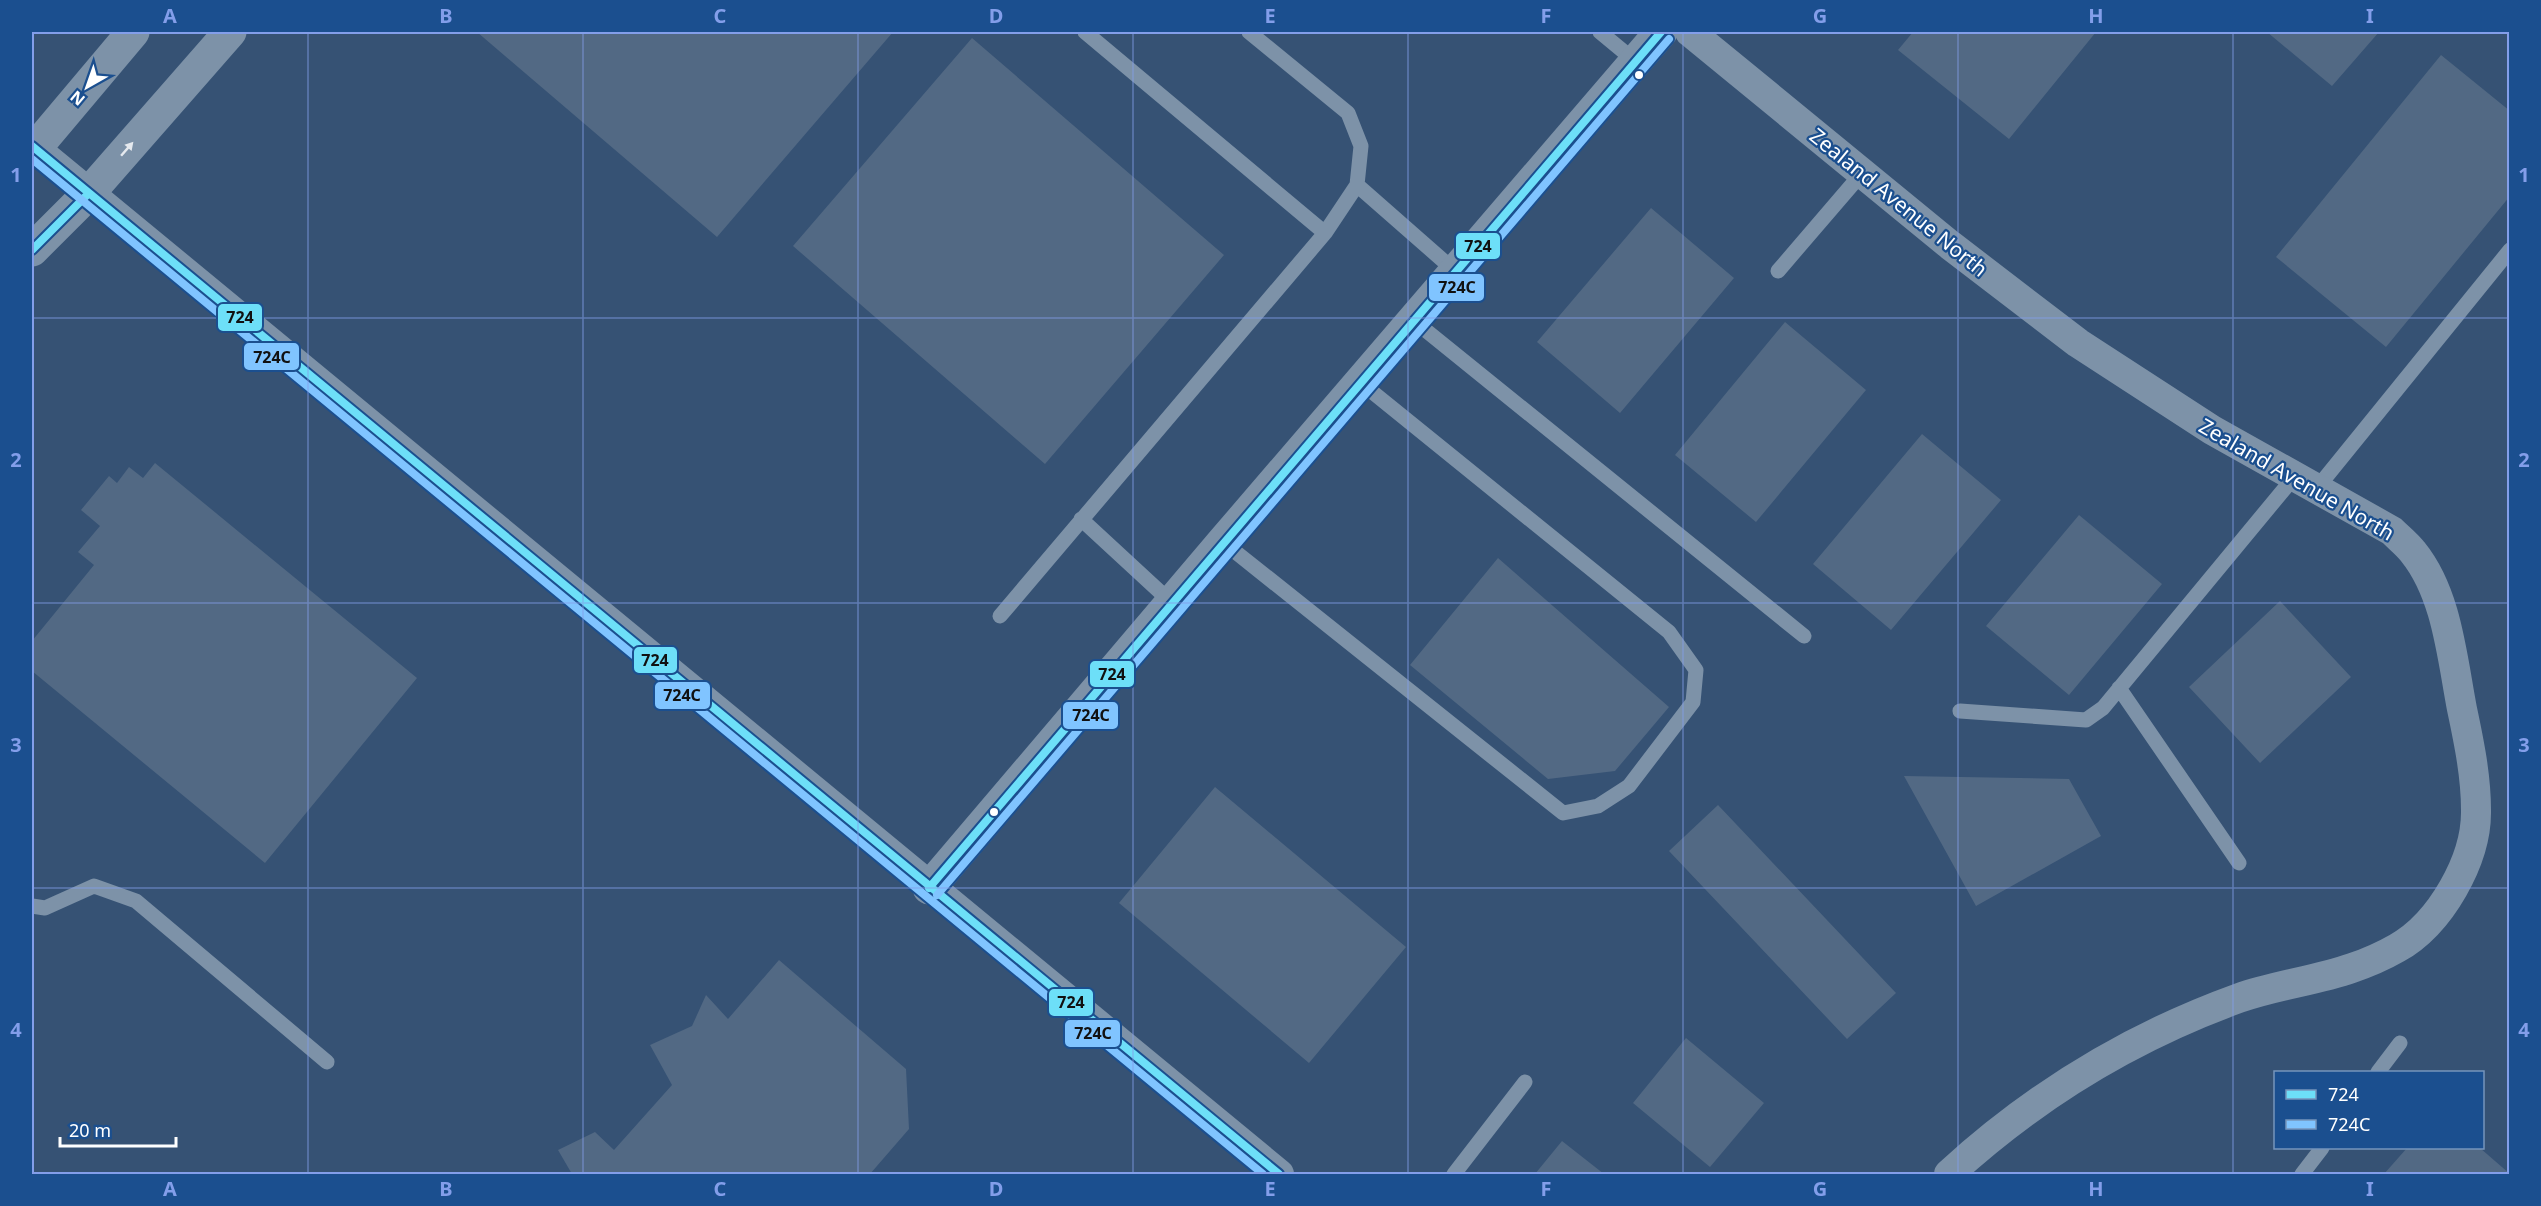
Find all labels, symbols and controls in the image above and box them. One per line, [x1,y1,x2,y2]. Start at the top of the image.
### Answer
text: A [163,2,177,29]
text: B [439,2,453,29]
text: C [714,2,727,29]
text: D [989,2,1003,29]
text: E [1264,2,1276,29]
text: F [1541,2,1551,29]
text: G [1813,2,1827,29]
text: H [2088,2,2104,29]
text: I [2366,2,2374,29]
north arrow [57,57,117,117]
unlabelled marker [1633,69,1645,81]
text: N [65,86,89,111]
street label: Zealand Avenue North [1804,121,1994,283]
one-way arrow [120,142,133,157]
text: 1 [10,161,22,188]
text: 1 [2518,161,2530,188]
line badge: 724 [1455,232,1501,260]
text: 724 [1464,235,1492,257]
line badge: 724C [1428,273,1485,302]
text: 724C [1438,276,1476,298]
line badge: 724 [217,303,263,332]
text: 724 [226,306,254,328]
line badge: 724C [243,342,300,371]
text: 724C [253,346,291,368]
street label: Zealand Avenue North [2194,412,2400,546]
text: 2 [10,446,22,473]
text: 2 [2518,446,2530,473]
line badge: 724 [633,646,678,674]
text: 724 [641,649,669,671]
line badge: 724 [1089,660,1135,688]
text: 724 [1098,663,1126,685]
line badge: 724C [654,681,711,710]
text: 724C [663,684,701,706]
line badge: 724C [1062,701,1119,730]
text: 724C [1072,704,1110,726]
text: 3 [10,731,22,758]
text: 3 [2518,731,2530,758]
unlabelled marker [988,806,1000,818]
line badge: 724 [1048,988,1094,1017]
text: 724 [1057,991,1085,1013]
text: 4 [10,1016,22,1043]
text: 4 [2518,1016,2530,1043]
line badge: 724C [1064,1019,1121,1048]
text: 724C [1074,1022,1112,1044]
legend [2274,1071,2484,1149]
text: 724 [2328,1082,2359,1106]
scale bar [60,1110,176,1148]
text: 724C [2328,1112,2370,1136]
text: 20 m [69,1118,111,1142]
text: A [163,1175,177,1202]
text: B [439,1175,453,1202]
text: C [714,1175,727,1202]
text: D [989,1175,1003,1202]
text: E [1264,1175,1276,1202]
text: F [1541,1175,1551,1202]
text: G [1813,1175,1827,1202]
text: H [2088,1175,2104,1202]
text: I [2366,1175,2374,1202]

